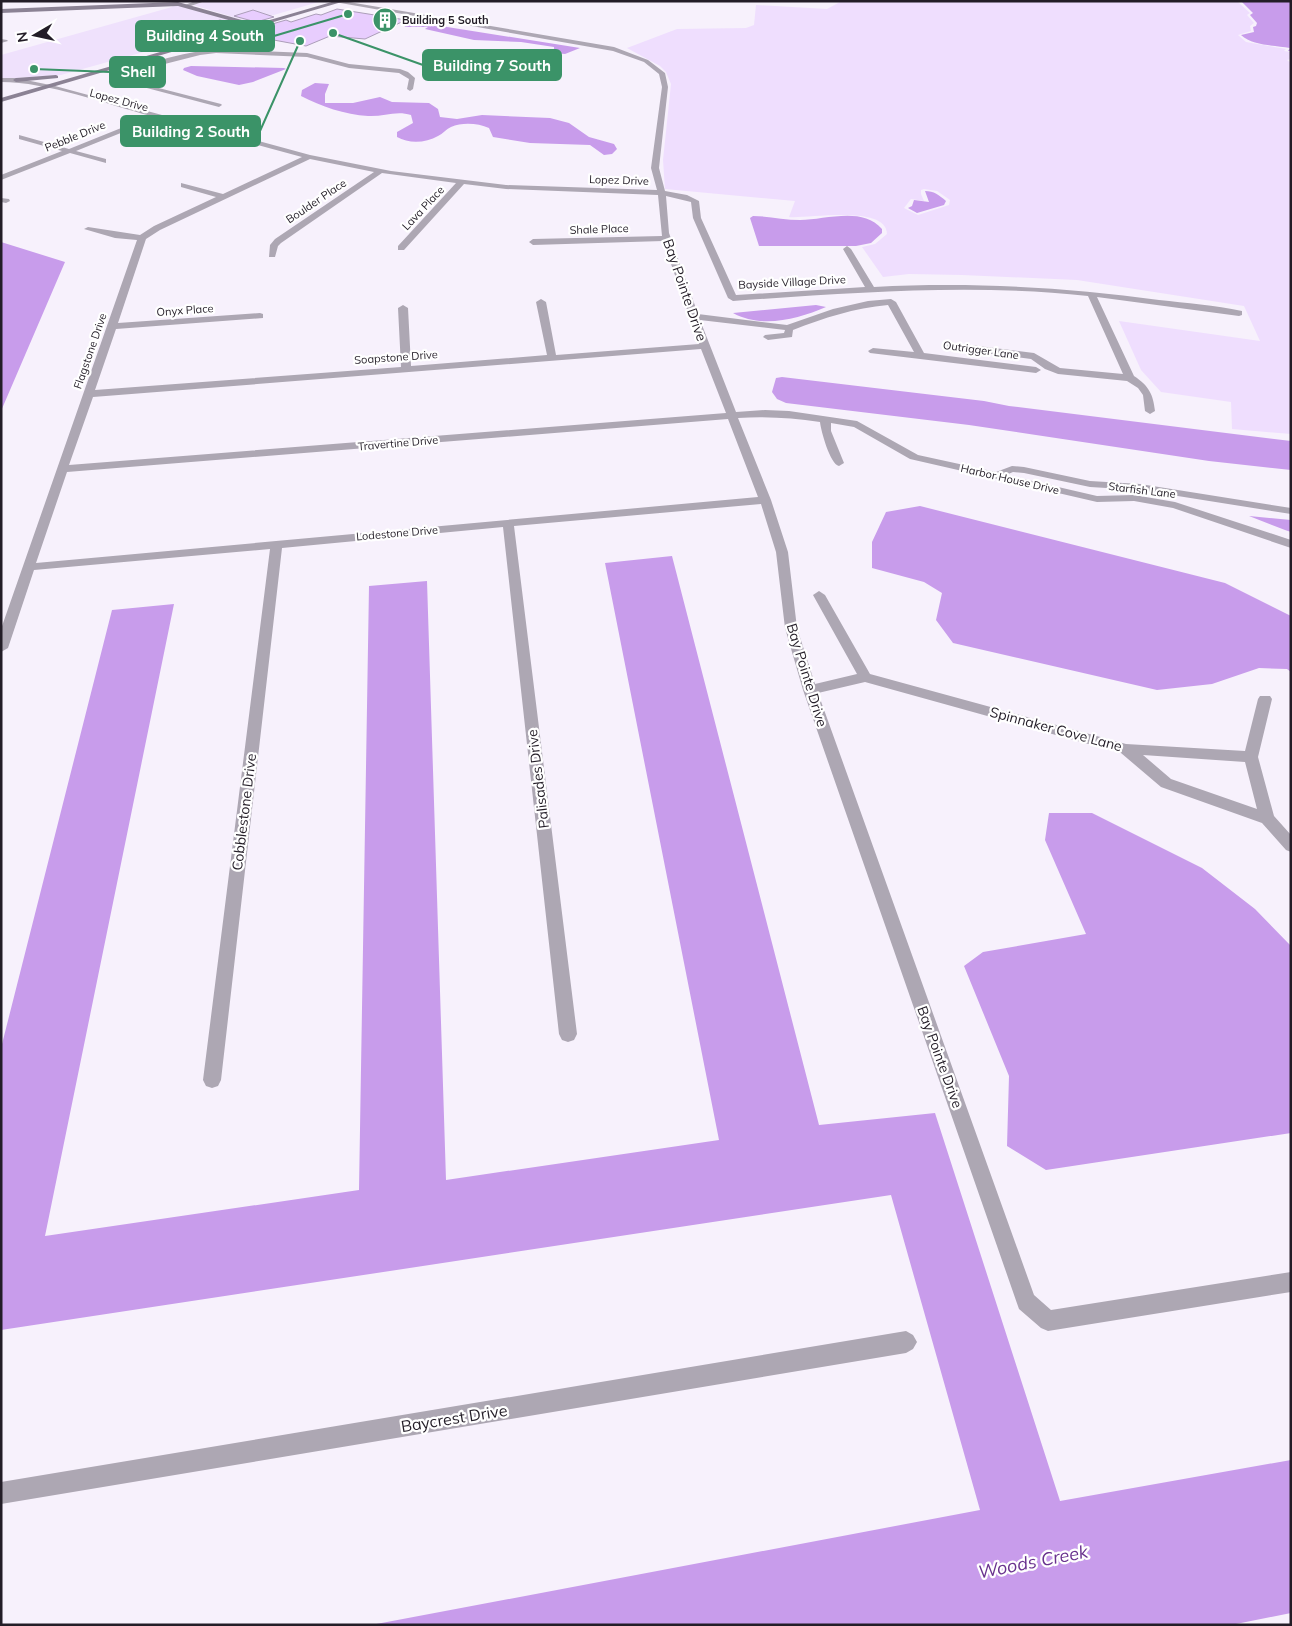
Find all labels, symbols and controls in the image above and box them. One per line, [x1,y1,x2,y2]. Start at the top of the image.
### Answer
building icon: Building 5 South [372,7,398,33]
north arrow [10,10,60,60]
place label: Building 5 South [402,13,489,27]
callout: Building 4 South [136,21,274,51]
text: Building 4 South [146,26,264,45]
text: N [12,30,32,44]
callout: Building 7 South [423,50,561,80]
text: Building 7 South [433,56,551,75]
callout: Shell [110,57,165,87]
text: Shell [121,62,155,81]
street label: Lopez Drive [88,85,150,115]
callout: Building 2 South [121,116,260,146]
street label: Pebble Drive [43,117,107,155]
text: Building 2 South [132,122,250,141]
street label: Lopez Drive [589,172,649,188]
street label: Boulder Place [283,176,349,226]
street label: Lava Place [399,183,447,233]
street label: Shale Place [569,221,629,237]
street label: Bay Pointe Drive [659,236,711,344]
street label: Bayside Village Drive [738,272,846,292]
street label: Onyx Place [156,301,214,319]
street label: Flagstone Drive [70,311,110,391]
street label: Outrigger Lane [942,338,1020,362]
street label: Soapstone Drive [354,347,438,367]
street label: Travertine Drive [357,433,439,453]
street label: Harbor House Drive [959,461,1061,497]
street label: Starfish Lane [1108,479,1176,501]
street label: Lodestone Drive [355,522,439,544]
street label: Bay Pointe Drive [783,621,831,729]
street label: Spinnaker Cove Lane [988,703,1124,755]
street label: Palisades Drive [523,728,553,830]
street label: Cobblestone Drive [228,752,260,872]
street label: Bay Pointe Drive [913,1004,967,1110]
street label: Baycrest Drive [399,1400,509,1436]
water label: Woods Creek [976,1539,1091,1583]

